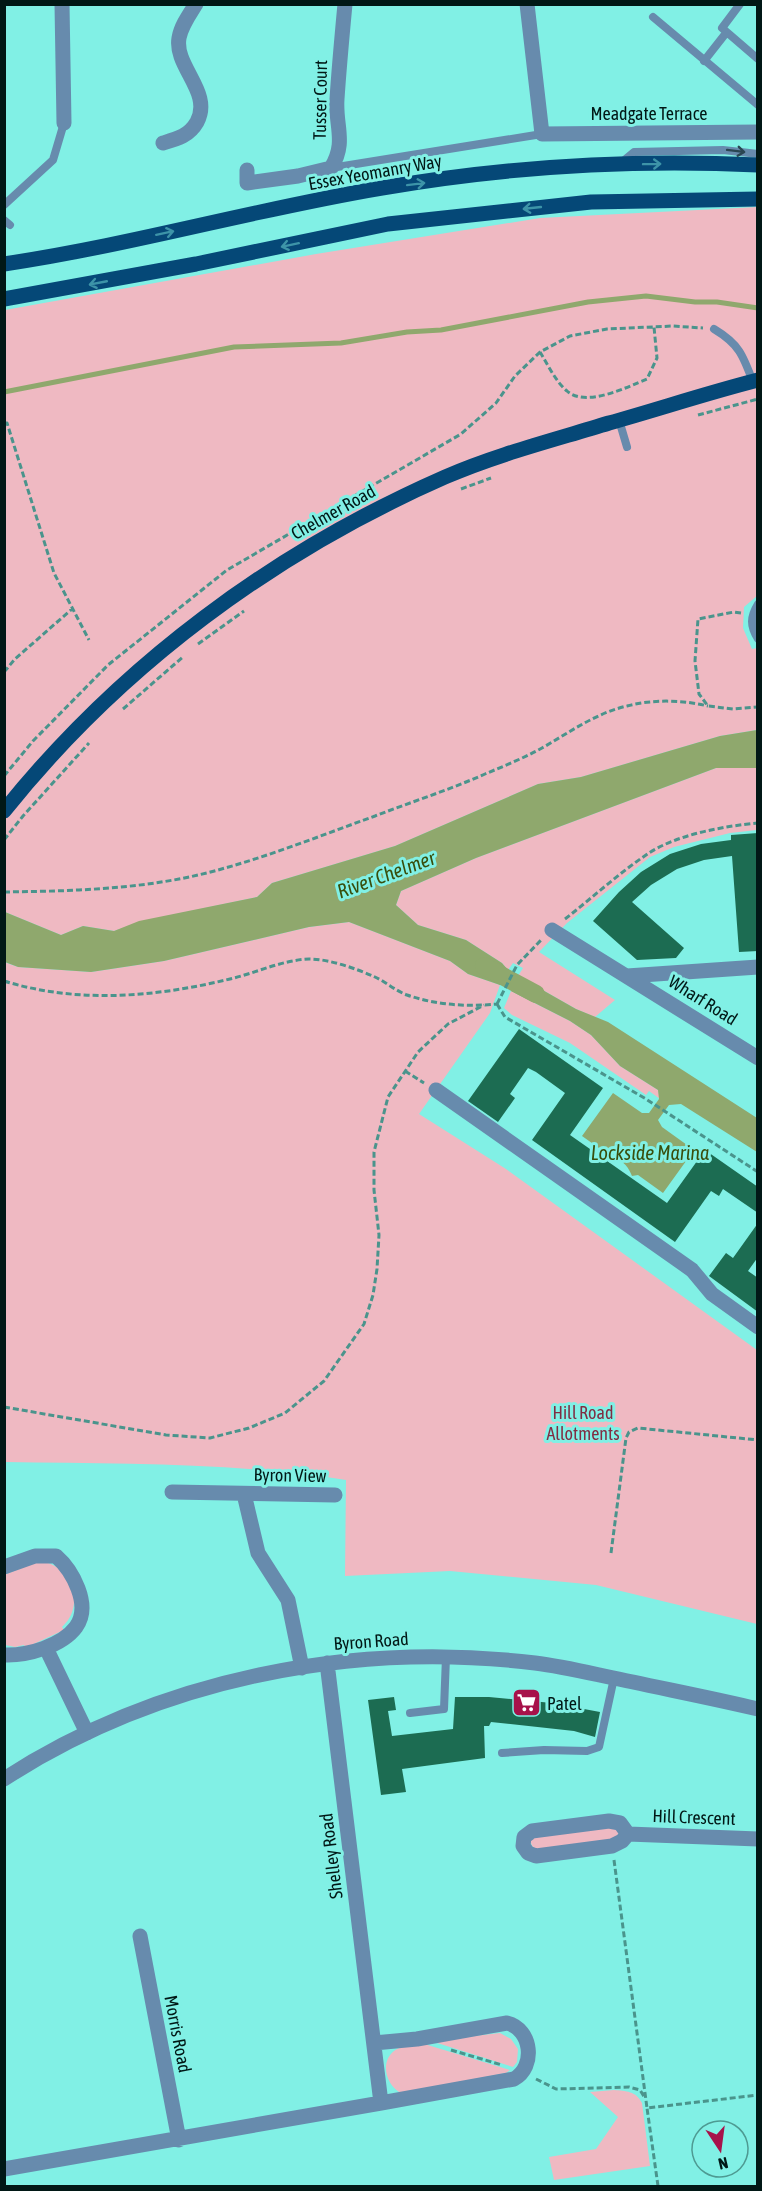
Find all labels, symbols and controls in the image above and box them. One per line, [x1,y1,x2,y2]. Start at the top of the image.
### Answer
street label: Tusser Court [309,60,331,140]
street label: Meadgate Terrace [591,103,707,124]
one-way arrow [726,146,746,157]
street label: Essex Yeomanry Way [307,150,443,194]
one-way arrow [642,158,662,170]
one-way arrow [406,178,426,189]
one-way arrow [523,203,543,214]
one-way arrow [155,227,174,238]
one-way arrow [280,240,300,251]
one-way arrow [89,278,109,289]
street label: Chelmer Road [287,480,379,544]
water label: River Chelmer [334,845,439,902]
street label: Wharf Road [665,971,741,1029]
water label: Lockside Marina [591,1141,709,1164]
park label: Hill Road Allotments [546,1402,620,1444]
street label: Byron View [254,1464,327,1486]
street label: Byron Road [333,1628,409,1654]
supermarket icon: Patel [510,1687,542,1719]
place label: Patel [547,1693,582,1714]
street label: Hill Crescent [652,1805,736,1829]
street label: Shelley Road [315,1812,347,1900]
street label: Morris Road [160,1993,196,2075]
north arrow [690,2119,750,2179]
text: N [717,2154,730,2173]

